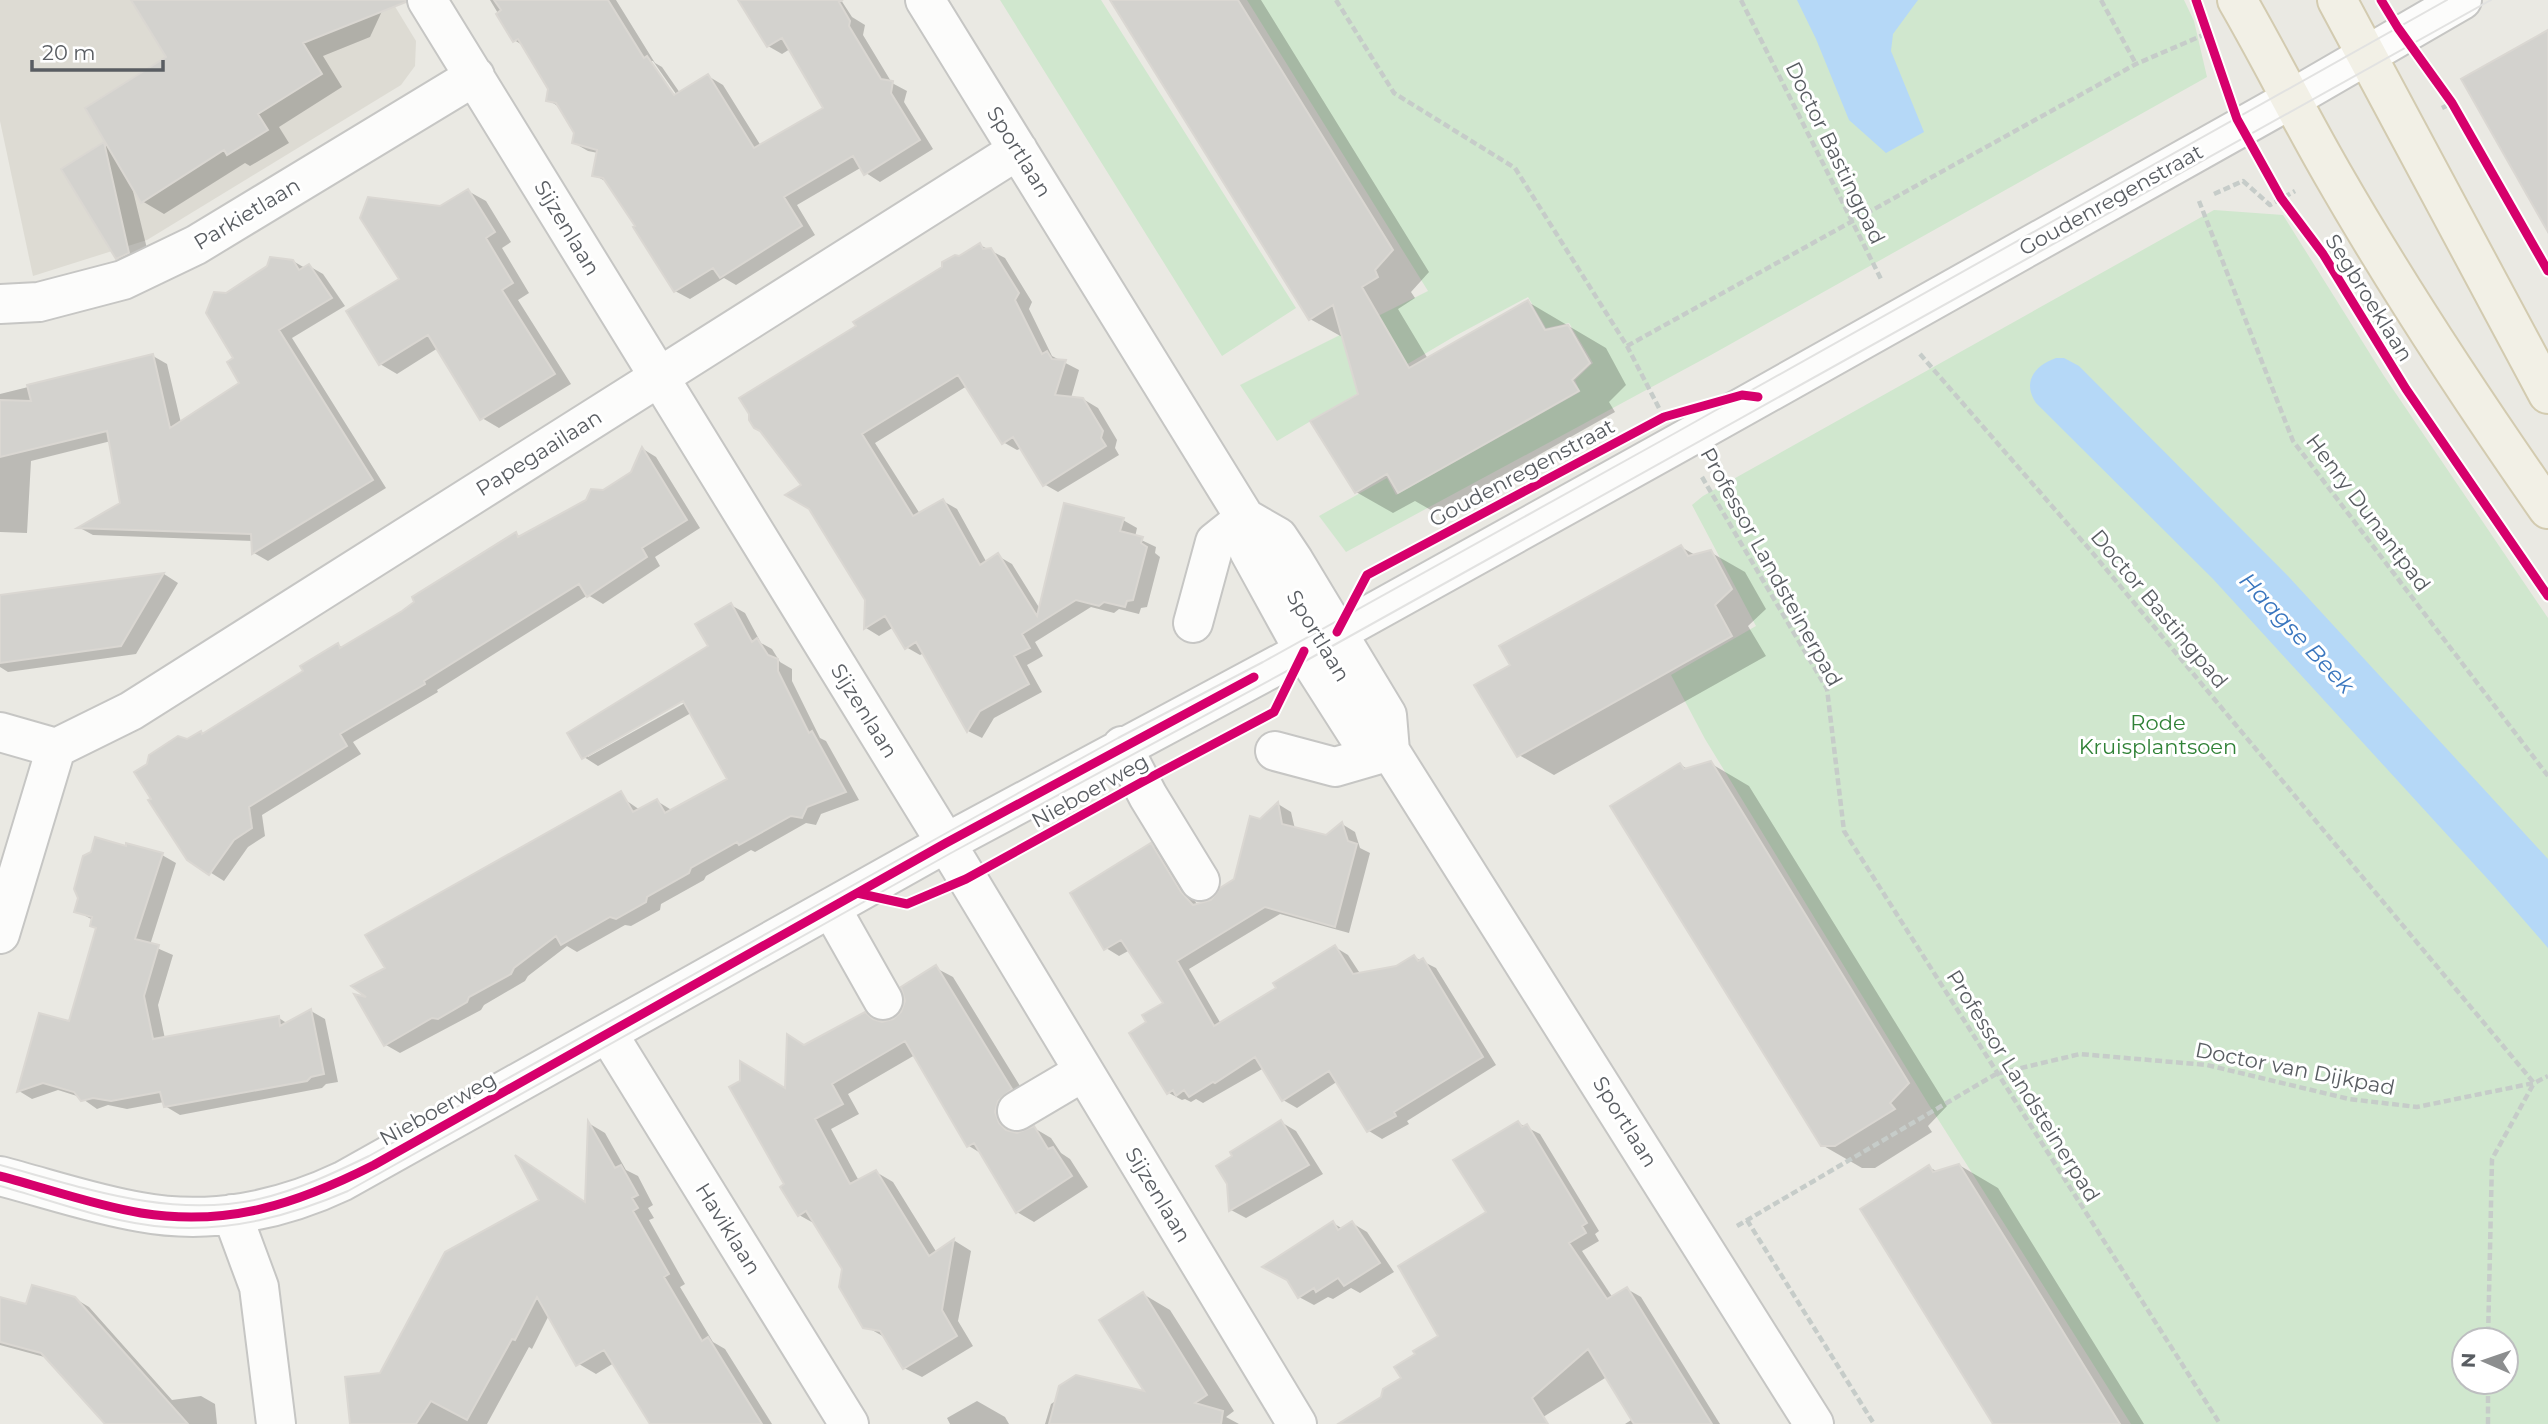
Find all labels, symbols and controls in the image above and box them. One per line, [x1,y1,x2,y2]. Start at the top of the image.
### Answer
scale bar [32,28,163,72]
text: 20 m [42,40,96,65]
street label: Doctor Bastingpad [1780,58,1890,248]
street label: Sportlaan [982,102,1057,202]
street label: Goudenregenstraat [2014,139,2207,261]
street label: Parkietlaan [189,172,304,255]
street label: Sijzenlaan [529,176,606,280]
street label: Segbroeklaan [2320,229,2419,366]
street label: Papegaailaan [471,404,606,501]
street label: Goudenregenstraat [1425,413,1619,532]
street label: Henry Dunantpad [2301,429,2436,596]
street label: Professor Landsteinerpad [1695,443,1848,690]
street label: Doctor Bastingpad [2086,524,2233,693]
water label: Haagse Beek [2234,567,2361,700]
street label: Sportlaan [1281,585,1355,686]
street label: Sijzenlaan [826,659,903,762]
park label: Rode Kruisplantsoen [2079,710,2237,759]
street label: Nieboerweg [1027,748,1152,833]
street label: Professor Landsteinerpad [1942,965,2105,1206]
street label: Doctor van Dijkpad [2193,1037,2397,1100]
street label: Nieboerweg [375,1066,500,1151]
street label: Sportlaan [1588,1072,1663,1172]
street label: Sijzenlaan [1120,1143,1197,1247]
street label: Haviklaan [690,1178,766,1279]
north arrow [2450,1326,2520,1396]
text: N [2457,1352,2480,1369]

